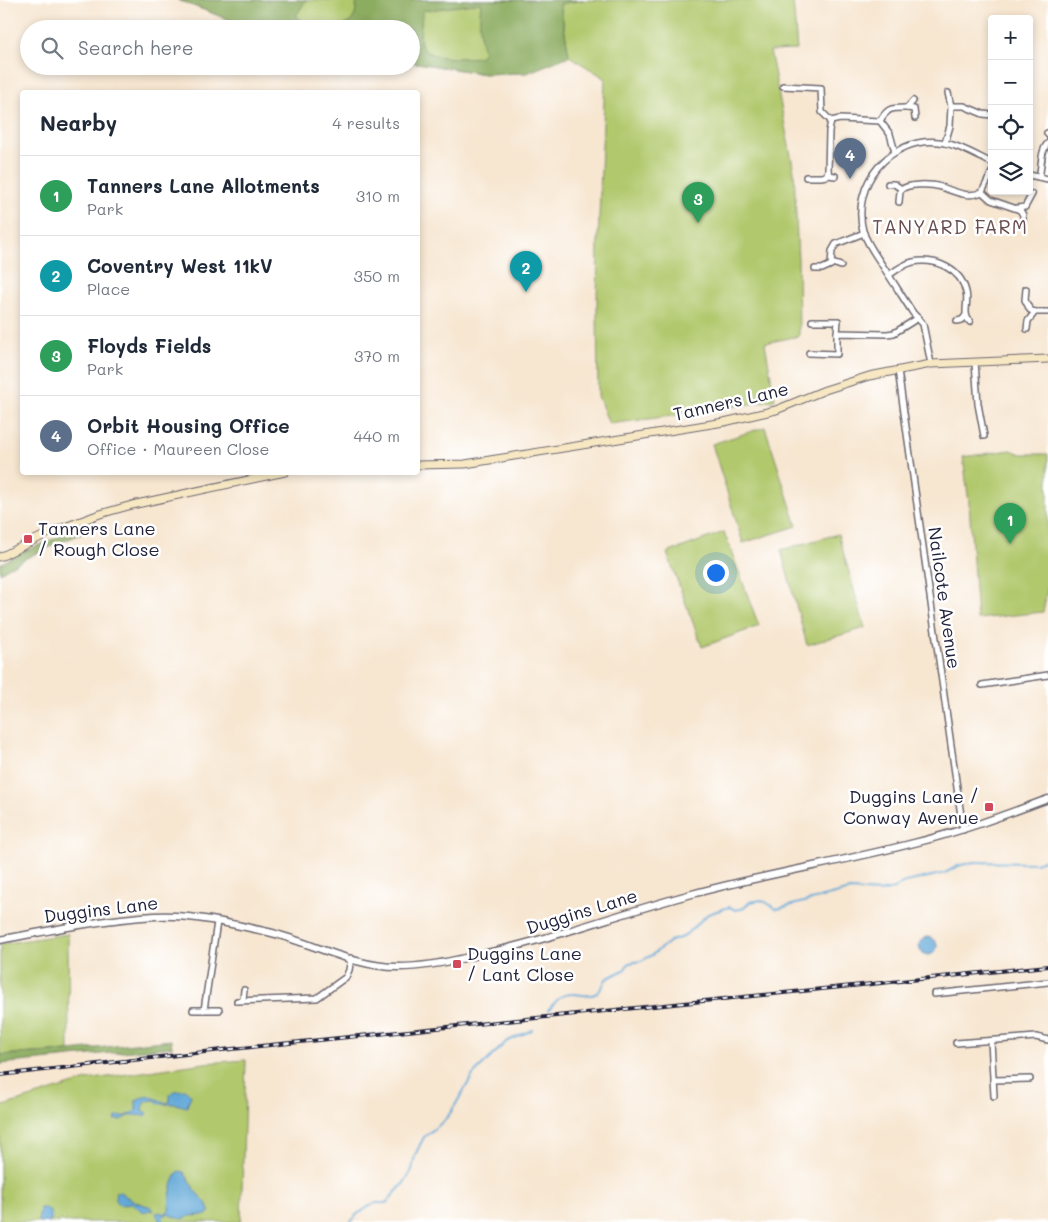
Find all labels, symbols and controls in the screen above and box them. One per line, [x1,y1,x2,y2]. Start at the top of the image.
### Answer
map controls [988,15,1033,195]
button: + [988,15,1033,60]
search box [20,20,420,75]
icon: search [38,34,66,62]
text: Search here [78,35,194,60]
button: − [988,60,1033,105]
button: locate [988,105,1033,150]
text: Nearby [40,109,117,136]
text: 4 results [332,112,400,133]
pin: 4 [834,138,866,179]
button: layers [988,150,1033,195]
text: Tanners Lane Allotments [87,173,320,198]
pin: 3 [682,182,714,223]
text: 1 [52,185,60,206]
text: 310 m [356,185,400,206]
text: Park [87,198,123,219]
district label: TANYARD FARM [872,214,1028,239]
pin: 2 [510,251,542,292]
text: Coventry West 11kV [87,253,273,278]
text: 2 [52,265,60,286]
text: 350 m [354,265,400,286]
text: Place [87,278,130,299]
text: Floyds Fields [87,333,211,358]
text: 3 [51,345,61,366]
text: 370 m [354,345,400,366]
text: Park [87,358,123,379]
street label: Tanners Lane [671,376,791,426]
text: Orbit Housing Office [87,413,290,438]
text: 4 [51,425,61,446]
text: 440 m [353,425,400,446]
text: Office · Maureen Close [87,438,269,459]
pin: 1 [994,503,1026,544]
place label: Tanners Lane / Rough Close [38,516,160,561]
street label: Nailcote Avenue [923,525,967,670]
marker: Tanners Lane / Rough Close [22,533,34,545]
your location [703,560,729,586]
place label: Duggins Lane / Conway Avenue [843,784,979,829]
marker: Duggins Lane / Conway Avenue [983,801,995,813]
street label: Duggins Lane [523,883,640,939]
street label: Duggins Lane [42,890,159,928]
place label: Duggins Lane / Lant Close [467,941,582,986]
marker: Duggins Lane / Lant Close [451,958,463,970]

